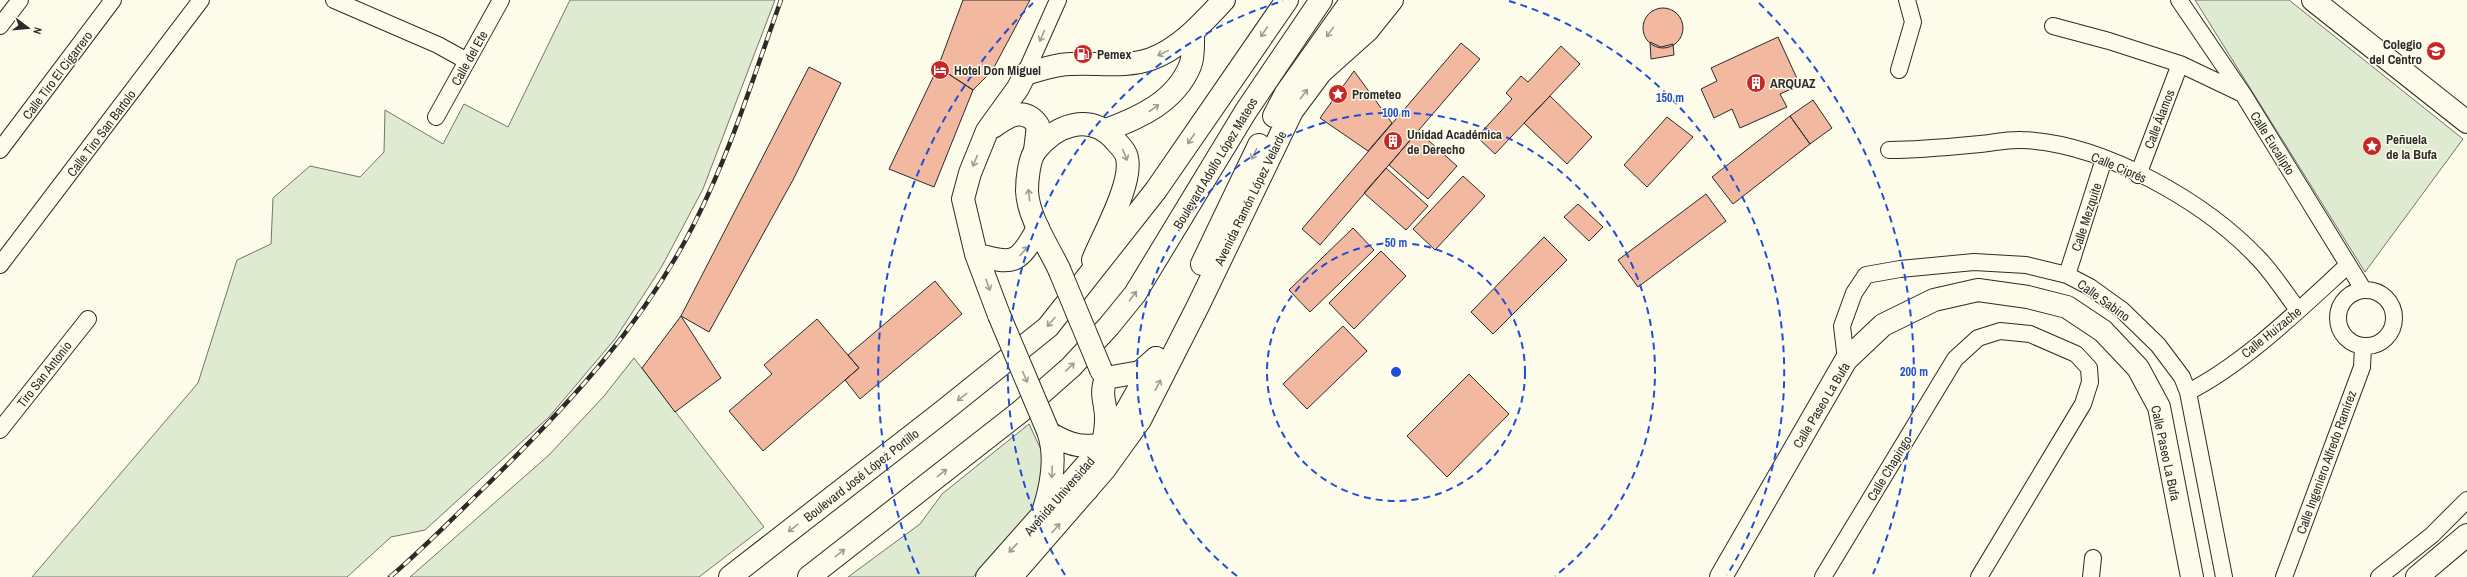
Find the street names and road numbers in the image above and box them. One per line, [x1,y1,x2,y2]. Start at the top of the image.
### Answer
street label: Calle Tiro El Cigarrero [19,28,96,123]
street label: Calle del Ete [447,28,492,89]
street label: Calle Tiro San Bartolo [63,86,140,180]
street label: Calle Álamos [2140,87,2179,151]
street label: Boulevard Adolfo López Mateos [1169,94,1261,232]
street label: Calle Eucalipto [2246,108,2299,178]
street label: Avenida Ramón López Velarde [1210,128,1290,269]
street label: Calle Ciprés [2088,148,2149,187]
street label: Calle Mezquite [2067,181,2106,254]
street label: Calle Sabino [2074,276,2133,325]
street label: Calle Huizache [2238,303,2305,362]
street label: Tiro San Antonio [13,338,76,411]
street label: Calle Paseo La Bufa [1789,359,1854,451]
street label: Calle Ingeniero Alfredo Ramírez [2293,388,2360,536]
street label: Calle Paseo La Bufa [2147,404,2184,502]
street label: Boulevard José López Portillo [800,425,922,526]
street label: Calle Chapingo [1863,432,1916,504]
street label: Avenida Universidad [1020,453,1098,540]

